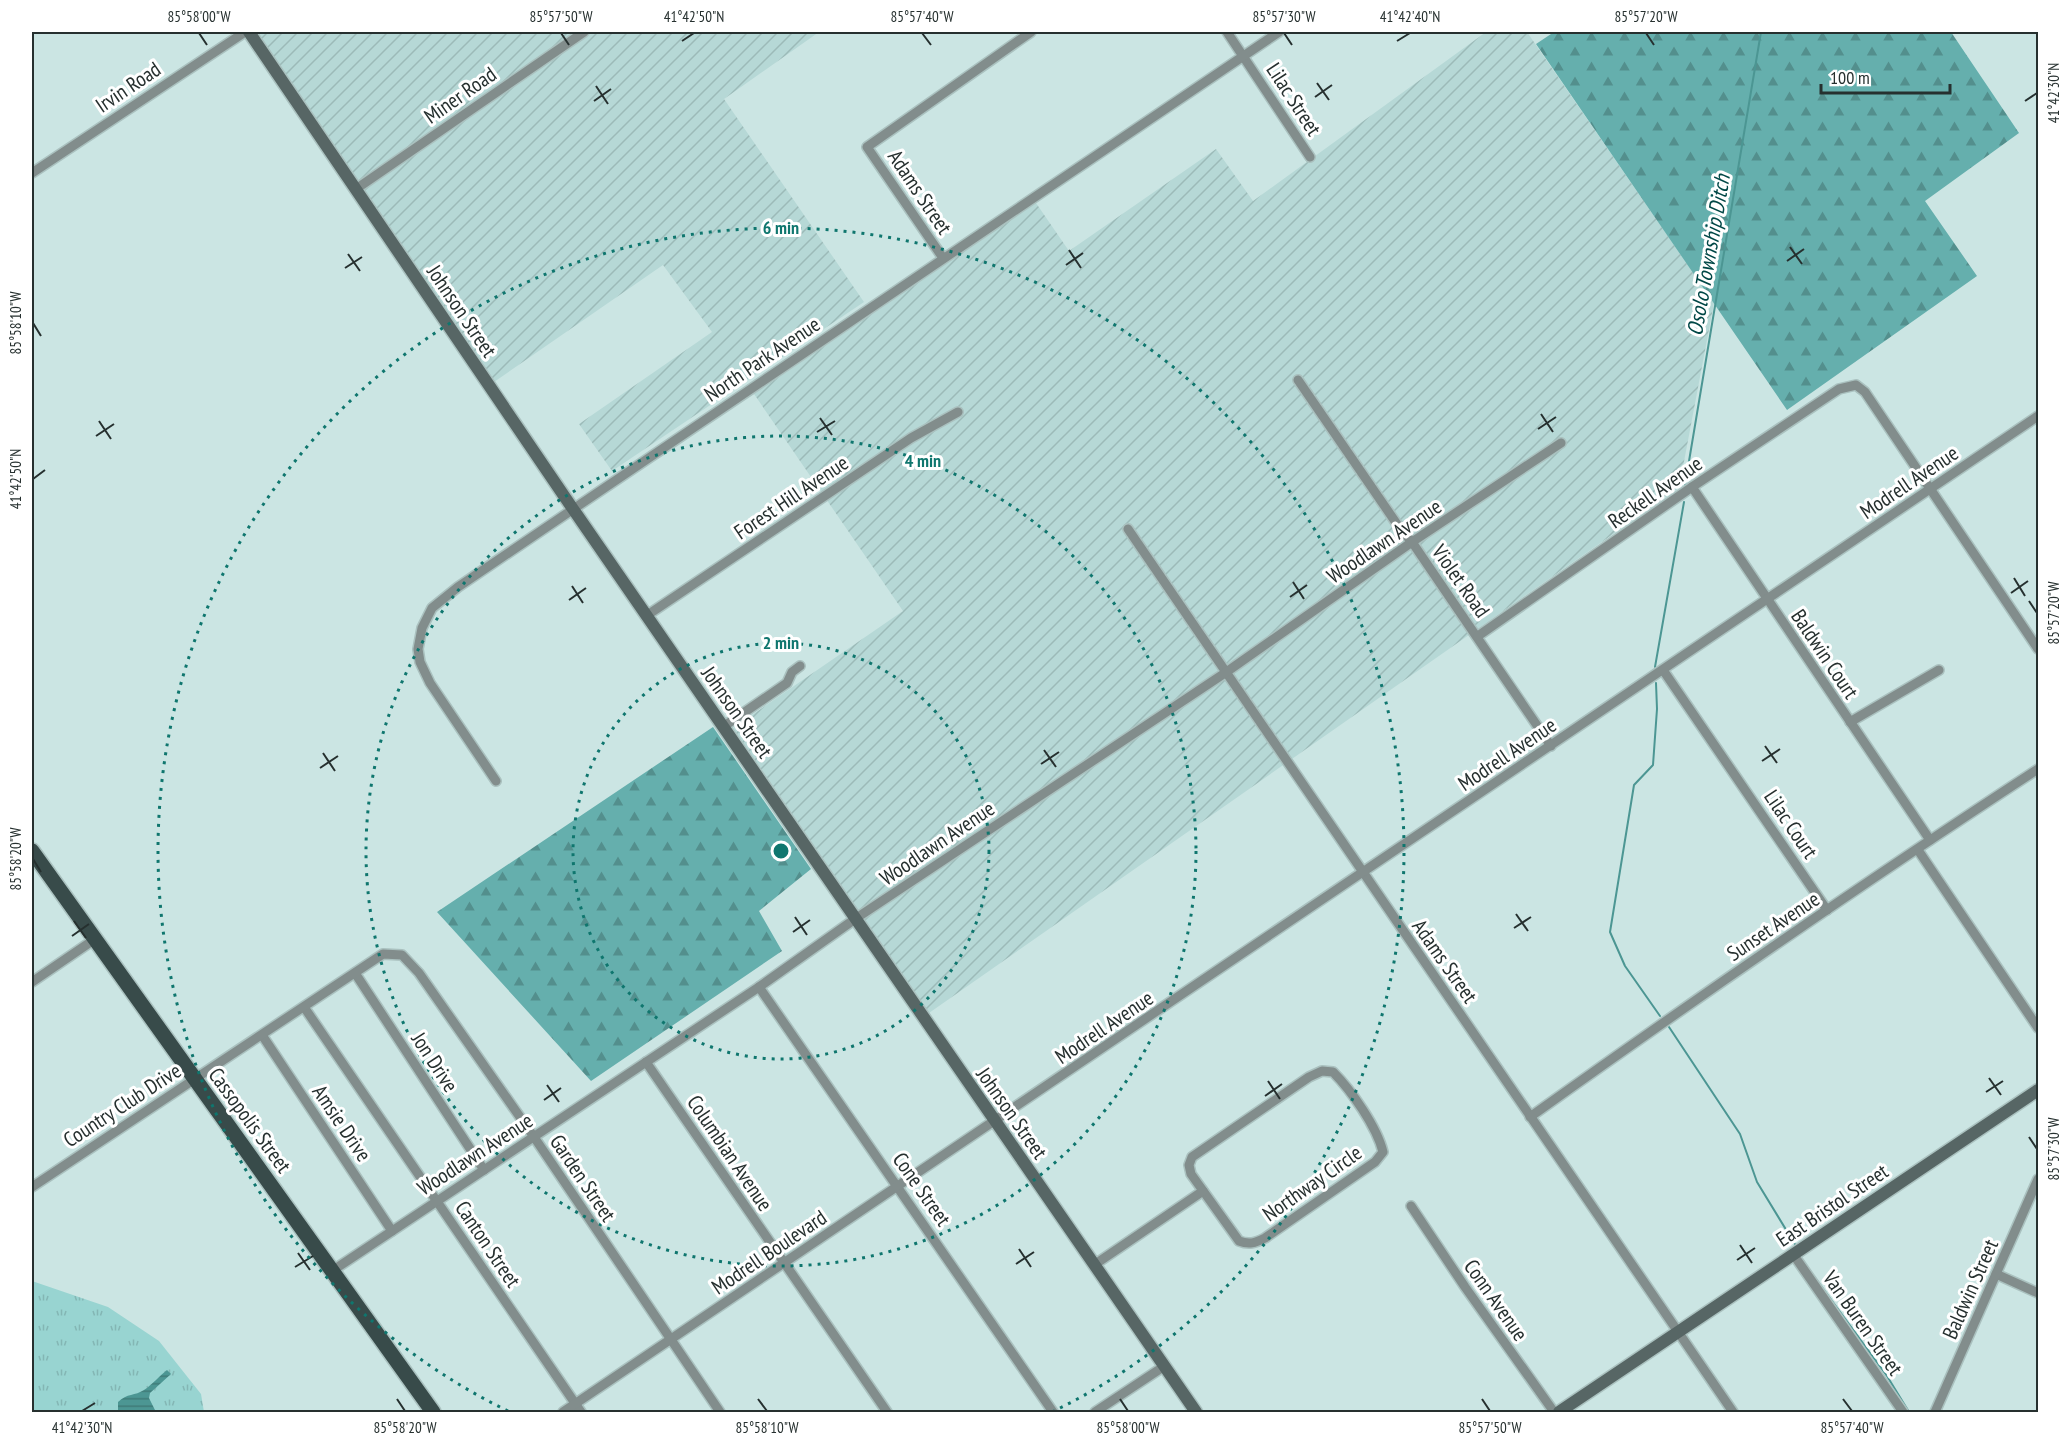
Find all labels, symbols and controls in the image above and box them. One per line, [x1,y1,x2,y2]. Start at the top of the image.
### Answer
text: 85°58'00"W [167,7,231,26]
text: 85°57'50"W [529,7,593,26]
text: 41°42'50"N [664,7,724,26]
text: 85°57'40"W [890,7,954,26]
text: 85°57'30"W [1252,7,1316,26]
text: 41°42'40"N [1380,7,1440,26]
text: 85°57'20"W [1614,7,1678,26]
street label: Irvin Road [90,55,166,119]
street label: Lilac Street [1260,57,1328,141]
scale bar [1821,57,1950,95]
street label: Miner Road [419,60,501,130]
text: 41°42'30"N [2044,63,2063,123]
text: 100 m [1830,66,1870,89]
street label: Adams Street [882,145,958,240]
water label: Osolo Township Ditch [1680,171,1736,338]
text: 6 min [763,216,799,239]
street label: Johnson Street [421,259,503,363]
text: 85°58'10"W [6,291,25,355]
street label: North Park Avenue [699,310,825,408]
street label: Modrell Avenue [1855,439,1963,525]
text: 41°42'50"N [6,449,25,509]
street label: Forest Hill Avenue [729,449,853,545]
text: 4 min [905,449,941,472]
street label: Reckell Avenue [1603,450,1707,534]
street label: Woodlawn Avenue [1322,493,1446,589]
street label: Violet Road [1426,538,1496,623]
text: 85°57'20"W [2044,581,2063,645]
street label: Baldwin Court [1785,604,1865,704]
text: 2 min [763,631,799,654]
street label: Johnson Street [695,660,779,763]
street label: Modrell Avenue [1453,711,1561,797]
street label: Lilac Court [1758,784,1824,864]
street label: Woodlawn Avenue [875,795,999,891]
text: 85°58'20"W [6,827,25,891]
centre of rings [771,841,791,861]
street label: Sunset Avenue [1722,885,1824,967]
street label: Adams Street [1406,914,1484,1008]
street label: Modrell Avenue [1050,984,1158,1070]
street label: Jon Drive [405,1026,464,1097]
street label: Country Club Drive [58,1057,186,1153]
street label: Johnson Street [970,1061,1054,1164]
street label: Cassopolis Street [203,1062,297,1178]
street label: Amsie Drive [307,1080,377,1166]
street label: Columbian Avenue [681,1090,779,1216]
street label: Woodlawn Avenue [412,1107,538,1201]
text: 85°57'30"W [2044,1117,2063,1181]
street label: Garden Street [544,1129,622,1227]
street label: Northway Circle [1257,1139,1367,1227]
street label: Cone Street [887,1147,957,1231]
street label: East Bristol Street [1771,1157,1893,1252]
street label: Canton Street [449,1195,527,1293]
street label: Modrell Boulevard [706,1204,832,1300]
street label: Baldwin Street [1936,1235,2004,1343]
street label: Conn Avenue [1458,1254,1534,1346]
street label: Van Buren Street [1817,1265,1909,1381]
text: 41°42'30"N [52,1418,112,1437]
text: 85°58'20"W [373,1418,437,1437]
text: 85°58'10"W [735,1418,799,1437]
text: 85°58'00"W [1096,1418,1160,1437]
text: 85°57'50"W [1458,1418,1522,1437]
text: 85°57'40"W [1820,1418,1884,1437]

